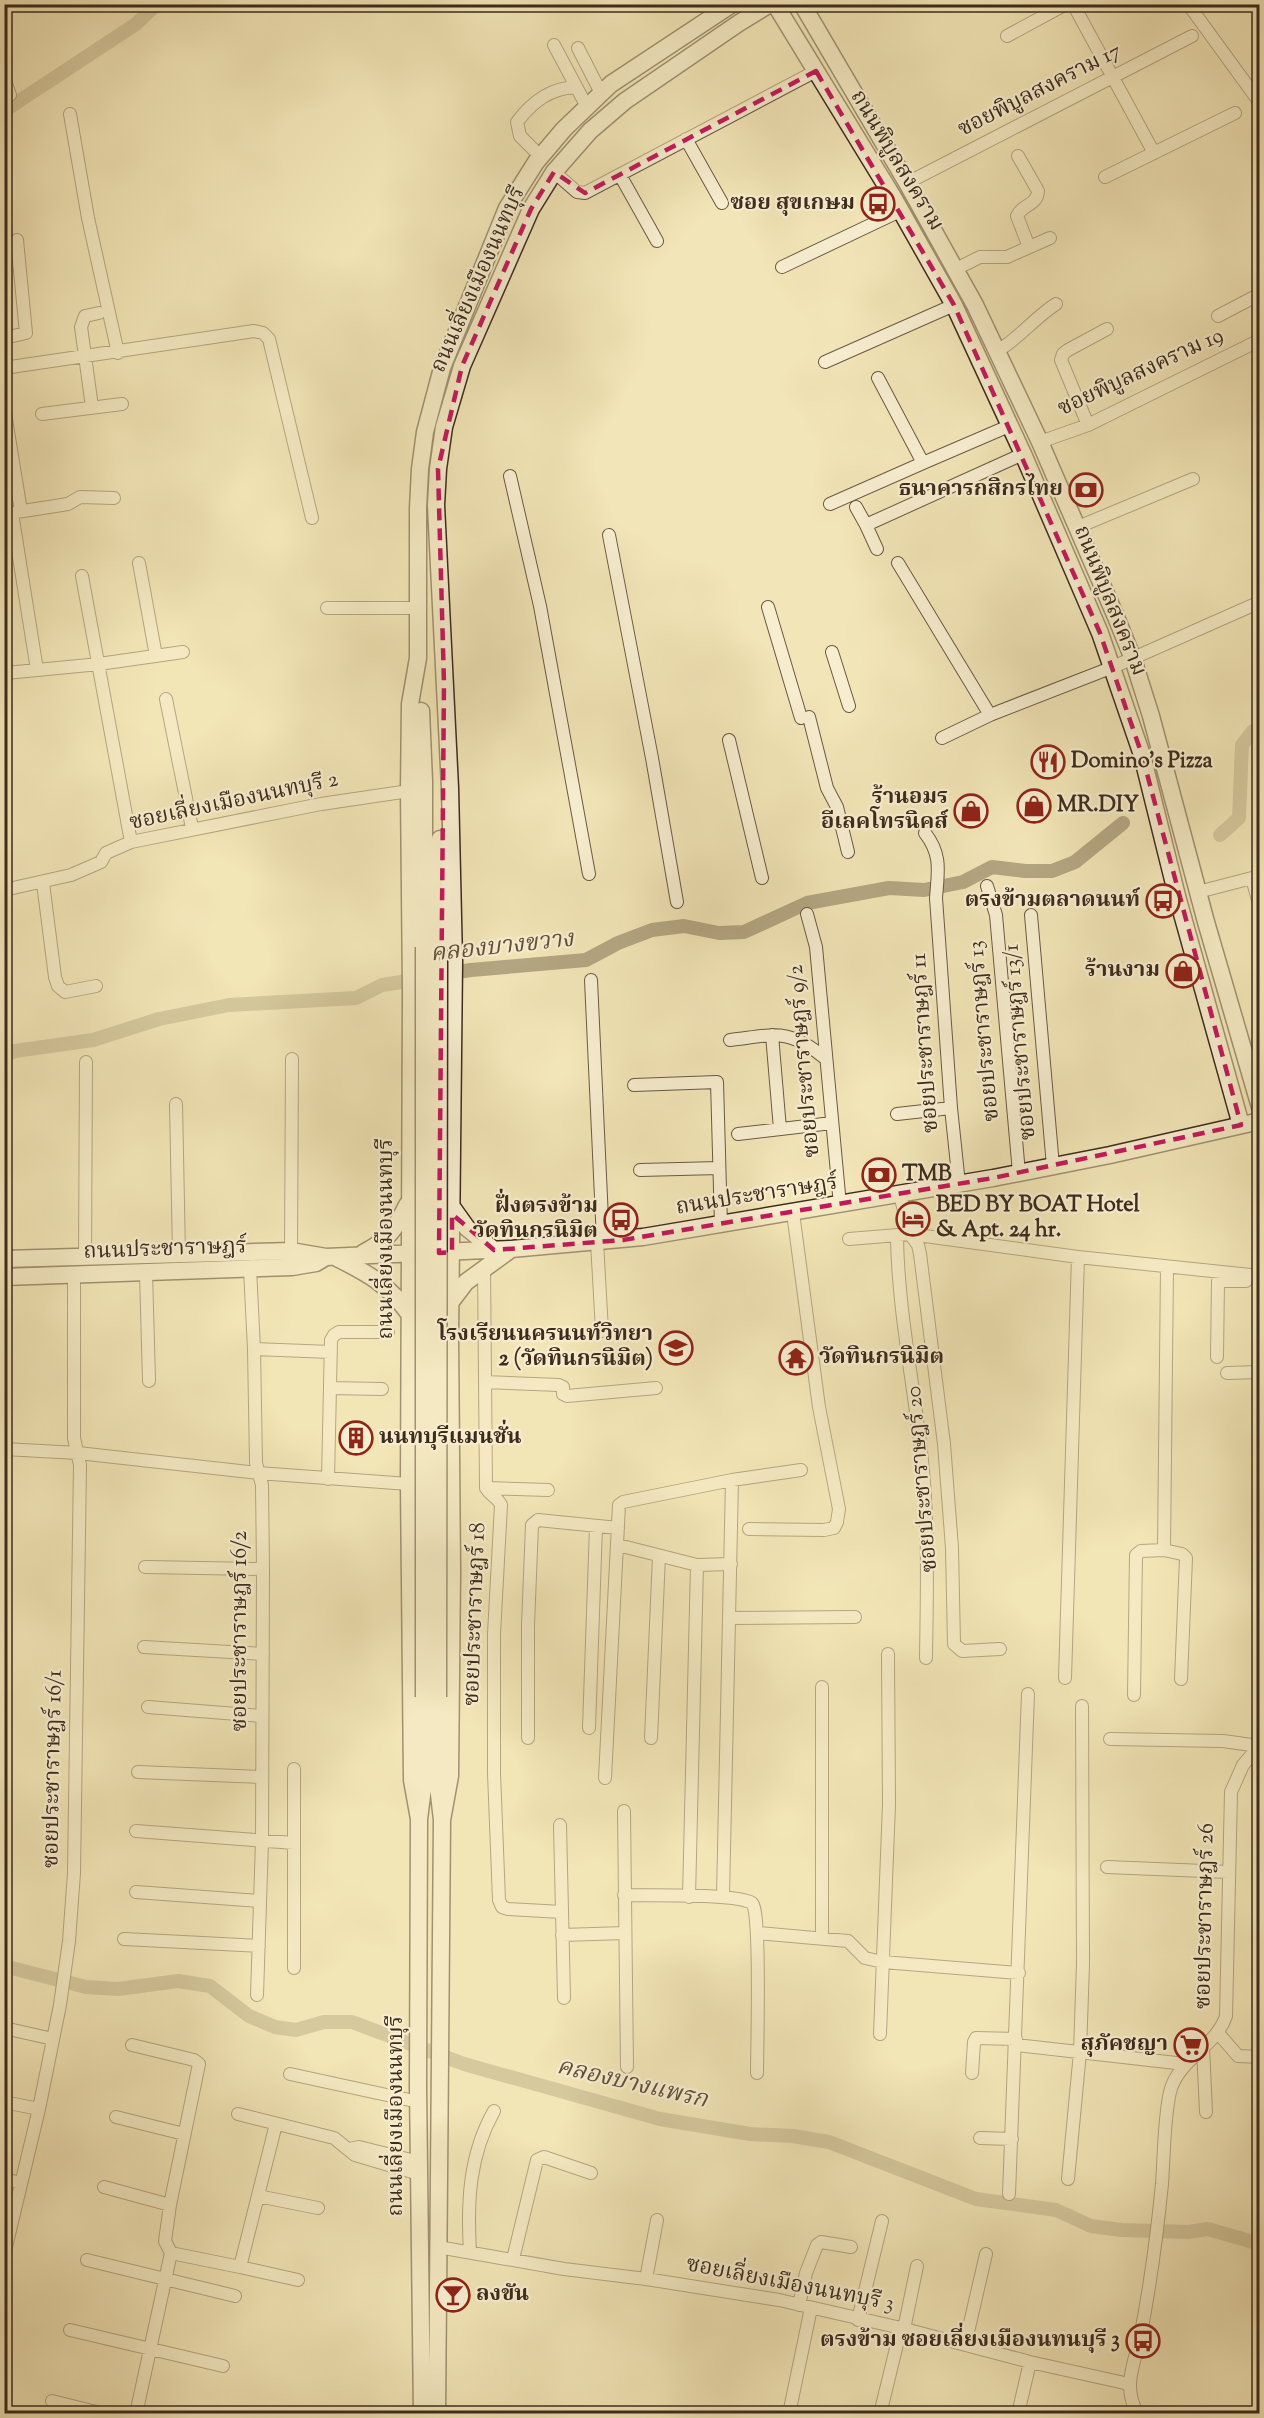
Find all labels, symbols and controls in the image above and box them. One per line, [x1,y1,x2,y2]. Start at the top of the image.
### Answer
street label: ซอยพิบูลสงคราม 17 [953,36,1127,146]
street label: ถนนพิบูลสงคราม [841,84,951,238]
street label: ถนนเลี่ยงเมืองนนทบุรี [421,180,535,378]
bus stop icon: ซอย สุขเกษม [860,186,896,222]
place label: ซอย สุขเกษม [730,188,855,220]
street label: ซอยพิบูลสงคราม 19 [1053,321,1229,425]
bank icon: ธนาคารกสิกรไทย [1068,472,1104,508]
place label: ธนาคารกสิกรไทย [898,473,1063,506]
street label: ถนนพิบูลสงคราม [1064,521,1154,681]
restaurant icon: Domino's Pizza [1030,744,1066,780]
place label: Domino's Pizza [1071,746,1214,778]
street label: ซอยเลี่ยงเมืองนนทบุรี 2 [126,761,341,840]
place label: ร้านอมร อีเลคโทรนิคส์ [821,782,949,839]
shop icon: MR.DIY [1016,788,1052,824]
place label: MR.DIY [1057,790,1139,822]
shop icon: ร้านอมร อีเลคโทรนิคส์ [953,793,989,829]
bus stop icon: ตรงข้ามตลาดนนท์ [1145,883,1181,919]
place label: ตรงข้ามตลาดนนท์ [965,885,1141,917]
water label: คลองบางขวาง [429,922,576,971]
street label: ซอยประชาราษฎร์ 13 [961,939,1009,1123]
street label: ซอยประชาราษฎร์ 13/1 [996,942,1046,1141]
street label: ซอยประชาราษฎร์ 11 [904,952,948,1134]
shop icon: ร้านงาม [1165,953,1201,989]
place label: ร้านงาม [1085,955,1160,987]
street label: ซอยประชาราษฎร์ 9/2 [781,963,829,1159]
street label: ถนนเลี่ยงเมืองนนทบุรี [368,1138,403,1340]
bank icon: TMB [861,1157,897,1193]
place label: TMB [902,1159,952,1191]
street label: ถนนประชาราษฎร์ [674,1167,840,1225]
place label: ฝั่งตรงข้าม วัดทินกรนิมิต [473,1188,598,1248]
place label: BED BY BOAT Hotel & Apt. 24 hr. [936,1190,1140,1247]
hotel icon: BED BY BOAT Hotel & Apt. 24 hr. [895,1201,931,1237]
bus stop icon: ฝั่งตรงข้าม วัดทินกรนิมิต [603,1202,639,1238]
street label: ถนนประชาราษฎร์ [83,1231,247,1269]
place label: โรงเรียนนครนนท์วิทยา 2 (วัดทินกรนิมิต) [437,1318,653,1376]
school or university icon: โรงเรียนนครนนท์วิทยา 2 (วัดทินกรนิมิต) [658,1330,694,1366]
temple icon: วัดทินกรนิมิต [778,1340,814,1376]
place label: วัดทินกรนิมิต [819,1342,944,1374]
street label: ซอยประชาราษฎร์ 20 [899,1384,947,1574]
place label: นนทบุรีแมนชั่น [379,1419,522,1454]
building icon: นนทบุรีแมนชั่น [338,1420,374,1456]
street label: ซอยประชาราษฎร์ 18 [457,1522,495,1706]
street label: ซอยประชาราษฎร์ 16/2 [225,1531,257,1731]
street label: ซอยประชาราษฎร์ 16/1 [36,1669,72,1868]
street label: ซอยประชาราษฎร์ 26 [1188,1823,1224,2009]
street label: ถนนเลี่ยงเมืองนนทบุรี [378,2015,413,2217]
supermarket icon: สุภัคชญา [1173,2027,1209,2063]
place label: สุภัคชญา [1080,2029,1168,2061]
water label: คลองบางแพรก [553,2050,712,2118]
street label: ซอยเลี่ยงเมืองนนทบุรี 3 [683,2246,897,2321]
bar icon: ลงขัน [435,2277,471,2313]
place label: ลงขัน [476,2279,529,2311]
place label: ตรงข้าม ซอยเลี่ยงเมืองนทนบุรี 3 [820,2322,1120,2357]
bus stop icon: ตรงข้าม ซอยเลี่ยงเมืองนทนบุรี 3 [1125,2323,1161,2359]

